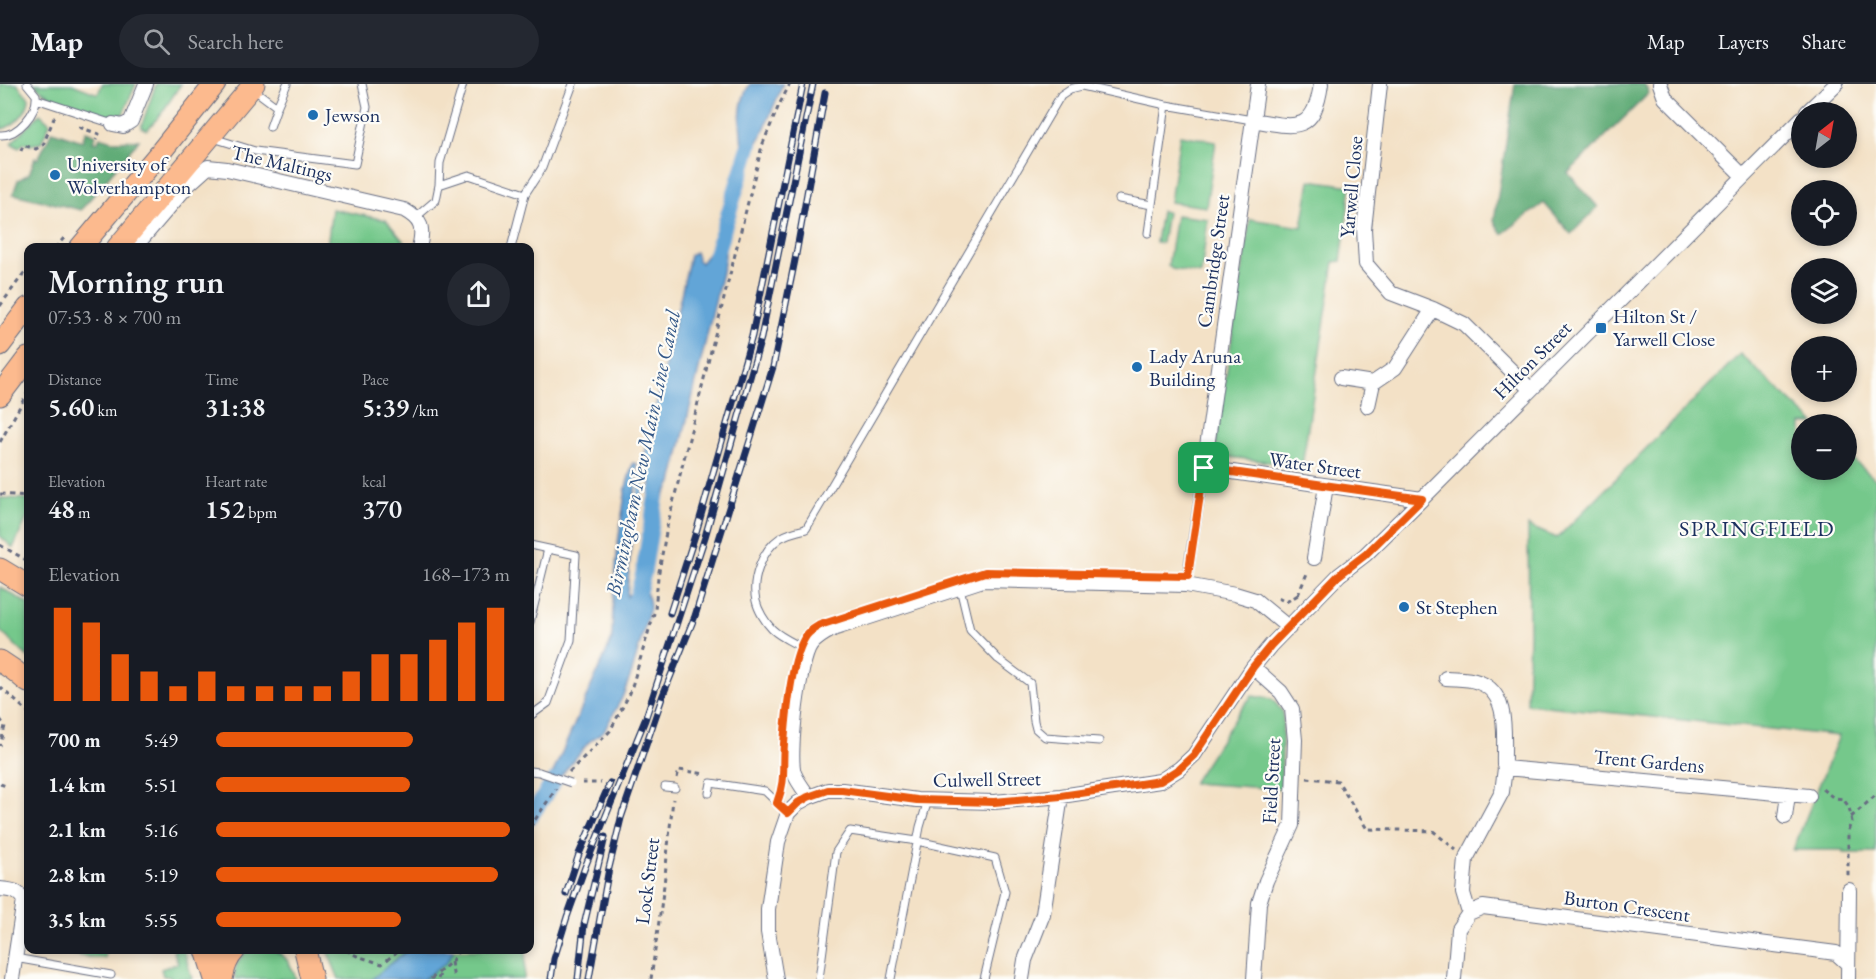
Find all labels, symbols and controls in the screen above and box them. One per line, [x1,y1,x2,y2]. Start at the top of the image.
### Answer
search box [119,14,539,68]
text: Map [30,23,83,59]
icon: search [140,25,173,58]
text: Search here [188,27,283,56]
text: Map [1647,28,1685,55]
text: Layers [1718,28,1769,55]
text: Share [1802,28,1846,55]
place label: Jewson [323,102,381,128]
north arrow [1791,102,1857,168]
map controls [1791,102,1857,480]
marker: Jewson [306,108,320,122]
street label: Yarwell Close [1334,135,1368,239]
street label: The Maltings [229,139,335,187]
place label: University of Wolverhampton [67,151,192,200]
marker: University of Wolverhampton [48,168,62,182]
button: locate [1791,180,1857,246]
street label: Cambridge Street [1191,192,1235,329]
button: layers [1791,258,1857,324]
text: Morning run [48,260,225,303]
button: share [447,263,510,326]
place label: Hilton St / Yarwell Close [1613,303,1715,352]
text: 07:53 · 8 × 700 m [48,304,181,330]
water label: Birmingham New Main Line Canal [599,307,686,599]
street label: Hilton Street [1487,315,1577,405]
marker: Hilton St / Yarwell Close [1594,321,1608,335]
button: + [1791,336,1857,402]
place label: Lady Aruna Building [1149,343,1241,392]
marker: Lady Aruna Building [1130,360,1144,374]
text: Distance [48,369,101,390]
text: Time [205,369,238,390]
text: Pace [362,369,389,390]
text: 5.60 [48,390,94,424]
text: 31:38 [205,390,265,424]
text: 5:39 [362,390,409,424]
text: km [94,400,117,421]
text: /km [409,400,439,421]
button: − [1791,414,1857,480]
pin [1178,442,1229,493]
street label: Water Street [1267,446,1364,484]
icon: arrive [1187,451,1220,484]
text: Elevation [48,471,106,492]
text: Heart rate [205,471,267,492]
text: kcal [362,471,386,492]
text: 48 [48,492,75,526]
text: 152 [205,492,245,526]
text: 370 [362,492,402,526]
text: m [75,502,90,523]
text: bpm [245,502,277,523]
district label: SPRINGFIELD [1679,514,1835,543]
text: Elevation [48,561,120,587]
text: 168–173 m [422,561,510,587]
place label: St Stephen [1416,594,1498,620]
marker: St Stephen [1397,600,1411,614]
text: 700 m [48,727,101,753]
text: 5:49 [144,727,178,753]
street label: Field Street [1256,737,1286,825]
street label: Trent Gardens [1593,743,1705,779]
street label: Culwell Street [933,765,1042,793]
text: 1.4 km [48,772,106,798]
text: 5:51 [144,772,178,798]
text: 2.1 km [48,817,106,843]
text: 5:16 [144,817,178,843]
street label: Lock Street [629,836,665,926]
text: 2.8 km [48,862,106,888]
text: 5:19 [144,862,178,888]
street label: Burton Crescent [1562,884,1693,928]
text: 3.5 km [48,907,106,933]
text: 5:55 [144,907,178,933]

